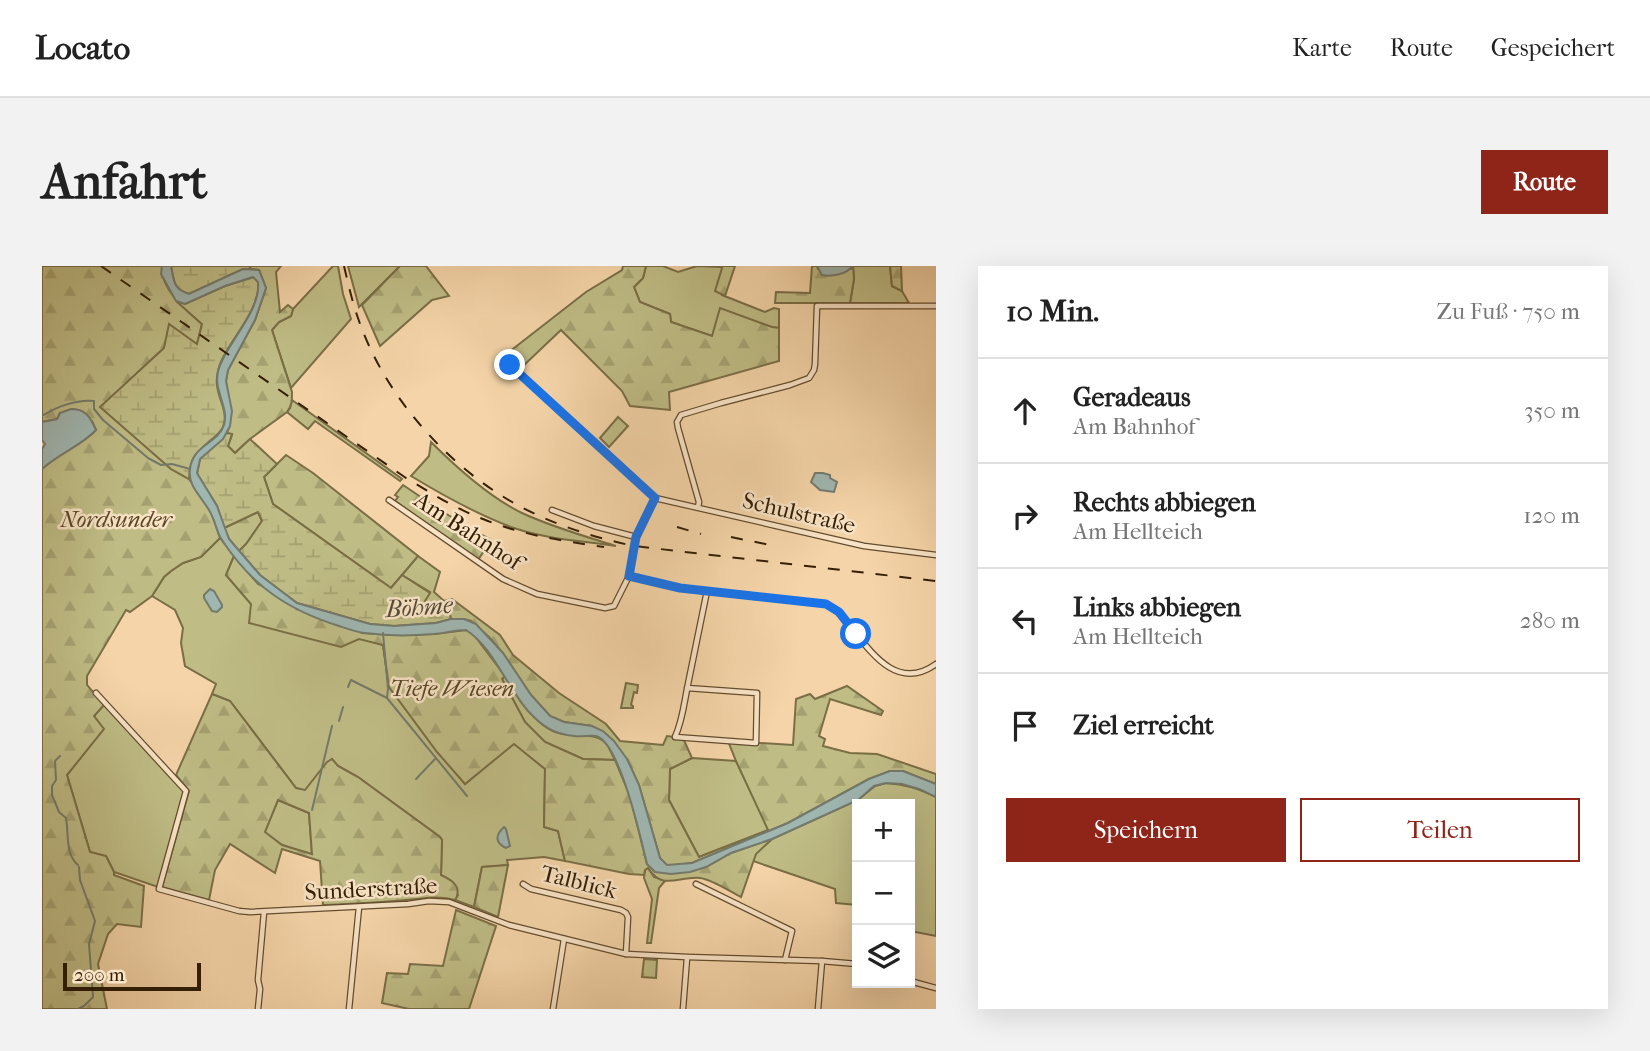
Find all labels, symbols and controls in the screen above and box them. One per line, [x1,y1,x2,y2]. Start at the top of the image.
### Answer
text: Locato [35,29,130,68]
text: Karte [1292,34,1352,62]
text: Route [1390,34,1453,62]
text: Gespeichert [1491,34,1615,62]
button: Route [1481,150,1608,214]
text: Anfahrt [42,153,207,211]
text: 10 Min. [1006,294,1099,329]
text: Zu Fuß · 750 m [1436,298,1580,325]
route end [494,349,525,380]
text: Geradeaus [1073,382,1191,413]
icon: ahead [1006,392,1044,430]
text: 350 m [1524,397,1580,424]
text: Am Bahnhof [1073,413,1196,440]
street label: Am Bahnhof [408,486,531,578]
street label: Schulstraße [740,487,858,539]
text: Rechts abbiegen [1073,487,1256,518]
icon: right [1006,497,1044,535]
text: 120 m [1523,502,1580,529]
park label: Nordsunder [59,506,173,533]
text: Am Hellteich [1073,518,1203,545]
water label: Böhme [382,591,455,623]
text: Links abbiegen [1073,592,1241,623]
icon: left [1006,602,1044,640]
text: 280 m [1520,607,1580,634]
route start [840,618,871,649]
text: Am Hellteich [1073,623,1203,650]
park label: Tiefe Wiesen [390,675,514,702]
icon: arrive [1006,707,1044,745]
text: Ziel erreicht [1073,710,1214,741]
button: Speichern [1006,798,1286,862]
button: Teilen [1300,798,1580,862]
map controls [852,799,915,988]
button: + [852,799,915,862]
street label: Talblick [538,860,621,905]
button: − [852,862,915,925]
street label: Sunderstraße [304,872,438,906]
button: layers [852,925,915,988]
scale bar [63,960,201,992]
text: 200 m [74,964,125,986]

